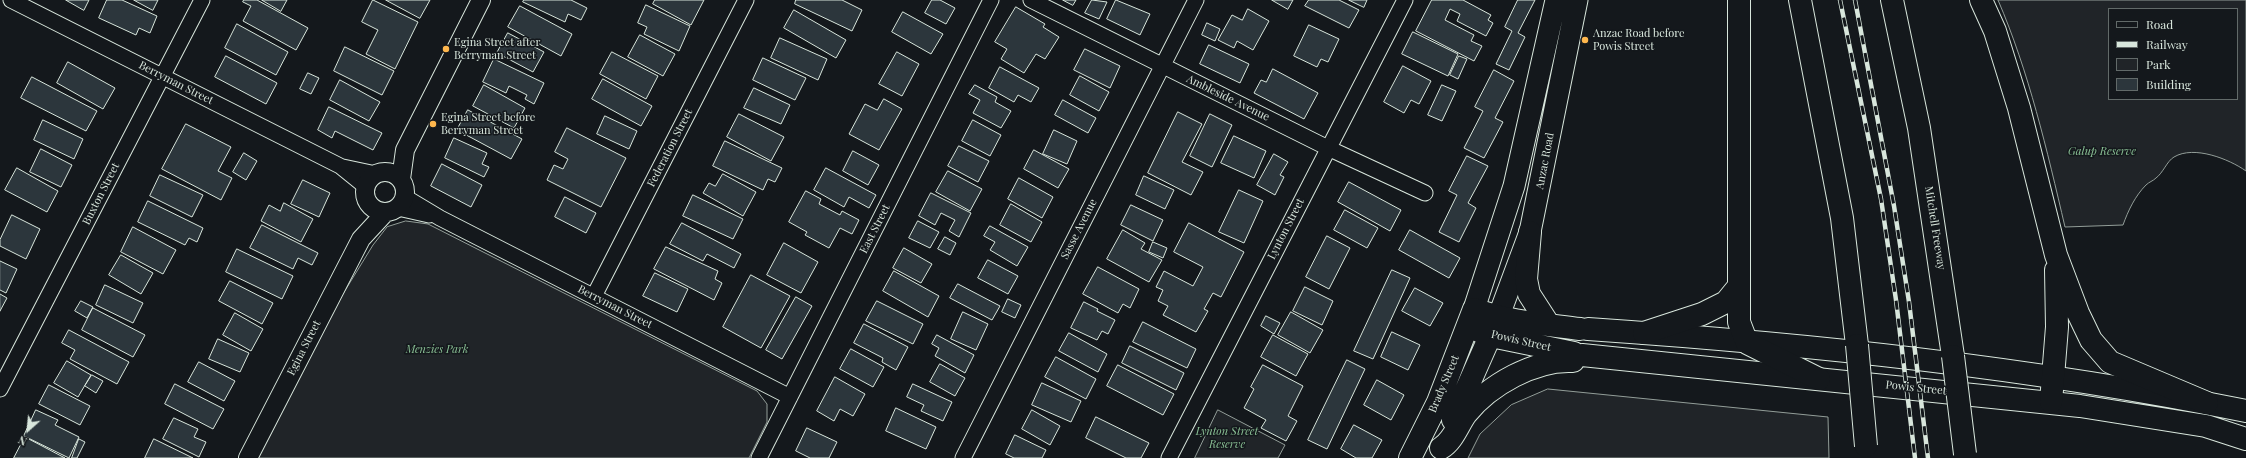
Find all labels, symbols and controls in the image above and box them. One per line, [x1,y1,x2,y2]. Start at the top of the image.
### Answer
legend [2108,8,2238,100]
text: Road [2146,16,2173,32]
place label: Anzac Road before Powis Street [1593,27,1685,53]
marker: Anzac Road before Powis Street [1580,35,1590,45]
place label: Egina Street after Berryman Street [454,36,540,62]
text: Railway [2146,36,2188,52]
marker: Egina Street after Berryman Street [441,44,451,54]
text: Park [2146,56,2171,72]
street label: Berryman Street [137,59,215,107]
street label: Ambleside Avenue [1184,72,1272,124]
text: Building [2146,76,2191,92]
street label: Federation Street [645,107,695,189]
place label: Egina Street before Berryman Street [441,111,535,137]
marker: Egina Street before Berryman Street [428,119,438,129]
street label: Anzac Road [1533,132,1557,190]
park label: Galup Reserve [2068,145,2136,159]
street label: Buxton Street [80,161,122,227]
street label: Mitchell Freeway [1922,185,1948,271]
street label: Lynton Street [1265,196,1307,262]
street label: Sasse Avenue [1058,197,1100,261]
street label: East Street [857,202,893,256]
street label: Berryman Street [576,283,654,331]
street label: Egina Street [284,318,324,378]
street label: Powis Street [1490,328,1552,354]
park label: Menzies Park [406,343,468,357]
street label: Brady Street [1426,353,1462,415]
street label: Powis Street [1885,378,1947,398]
north arrow [8,410,48,450]
park label: Lynton Street Reserve [1196,425,1258,451]
text: N [15,433,29,450]

